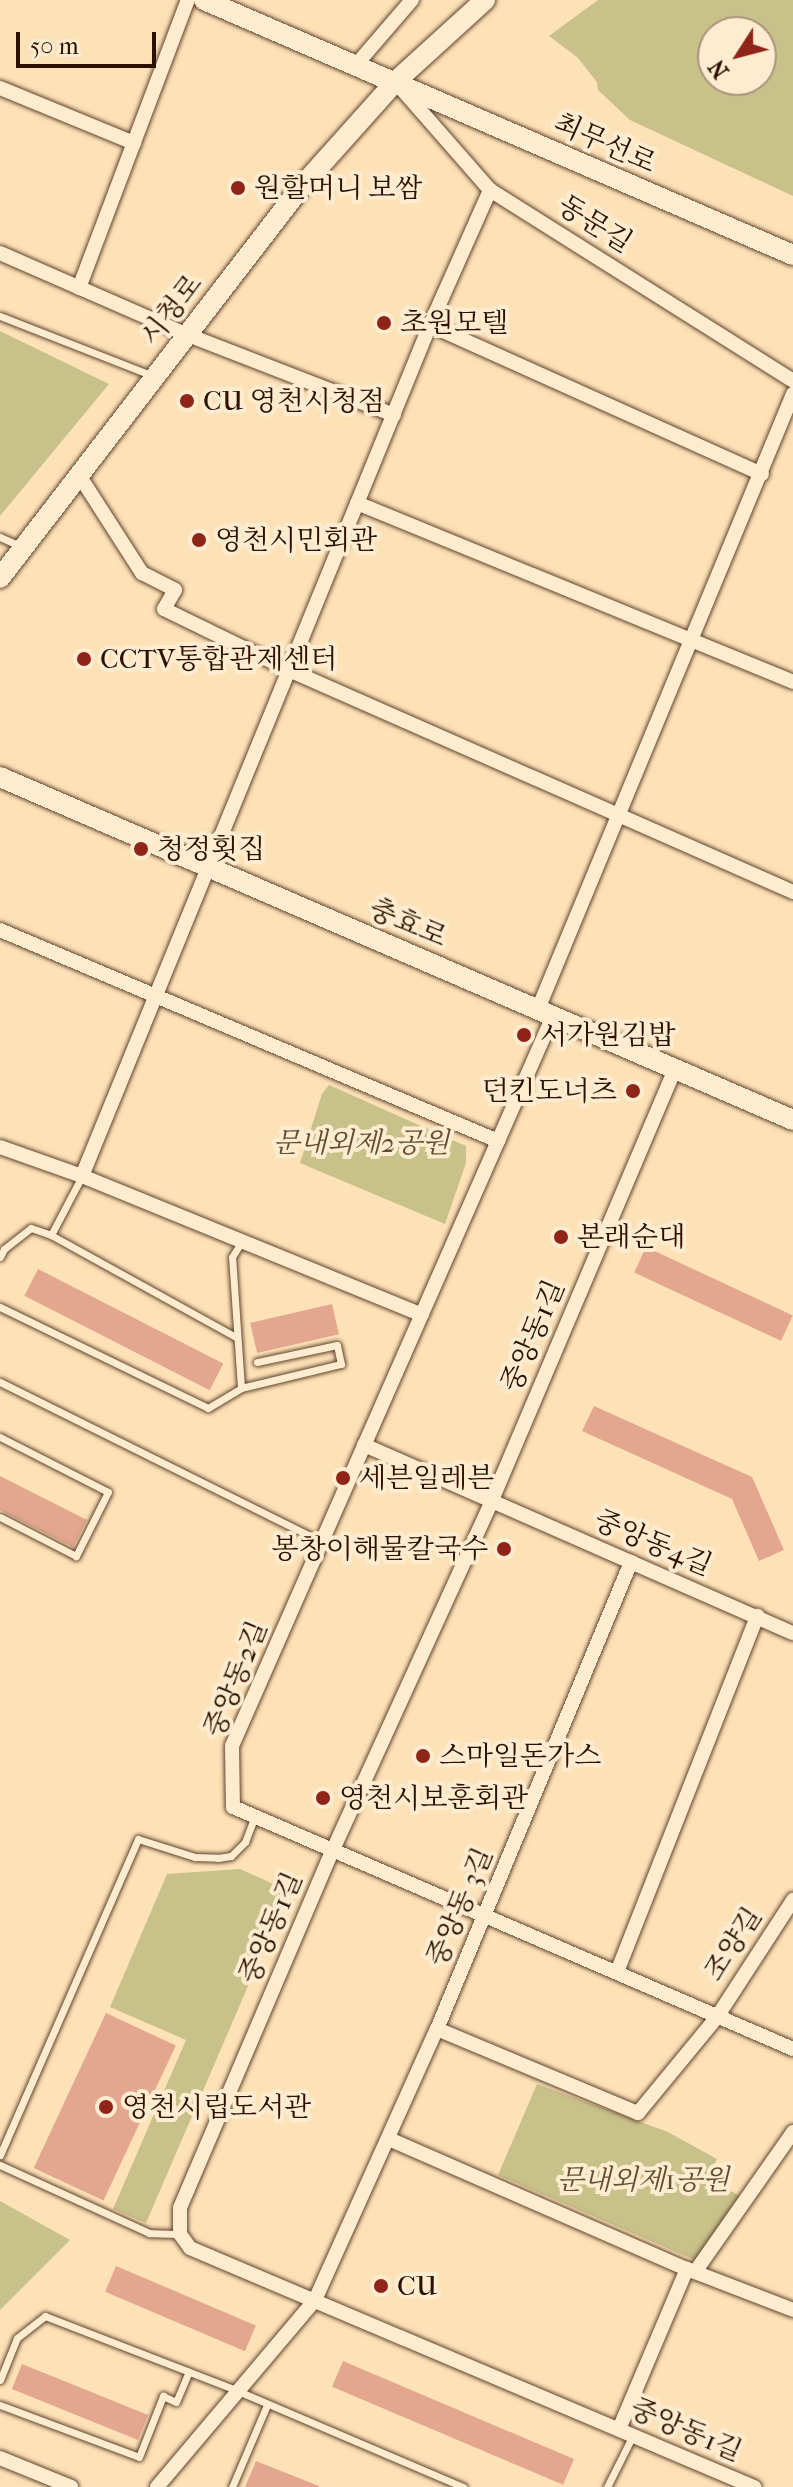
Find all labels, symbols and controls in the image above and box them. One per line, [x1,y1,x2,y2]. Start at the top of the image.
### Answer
scale bar [20,16,160,66]
north arrow [697,16,777,96]
text: 50 m [30,32,79,60]
text: N [704,55,735,83]
street label: 최무선로 [549,106,661,180]
place label: 원할머니 보쌈 [254,171,422,205]
marker: 원할머니 보쌈 [229,179,247,197]
street label: 동문길 [552,188,638,260]
street label: 시청로 [133,268,209,352]
place label: 초원모텔 [400,306,508,340]
marker: 초원모텔 [375,314,393,332]
place label: CU 영천시청점 [203,384,385,418]
marker: CU 영천시청점 [178,392,196,410]
place label: 영천시민회관 [215,523,377,557]
marker: 영천시민회관 [190,531,208,549]
place label: CCTV통합관제센터 [100,642,337,676]
marker: CCTV통합관제센터 [75,650,93,668]
place label: 청정횟집 [157,832,265,866]
marker: 청정횟집 [132,840,150,858]
street label: 충효로 [364,892,452,954]
place label: 서가원김밥 [540,1018,675,1052]
marker: 서가원김밥 [515,1026,533,1044]
place label: 던킨도너츠 [482,1074,617,1108]
marker: 던킨도너츠 [624,1082,642,1100]
park label: 문내외제2공원 [273,1126,449,1160]
place label: 본래순대 [577,1220,685,1254]
marker: 본래순대 [552,1228,570,1246]
street label: 중앙동1길 [494,1275,572,1397]
place label: 세븐일레븐 [359,1461,494,1495]
marker: 세븐일레븐 [334,1469,352,1487]
street label: 중앙동4길 [589,1503,717,1583]
place label: 봉창이해물칼국수 [272,1532,488,1566]
marker: 봉창이해물칼국수 [495,1540,513,1558]
street label: 중앙동2길 [197,1616,275,1742]
place label: 스마일돈가스 [439,1739,601,1773]
marker: 스마일돈가스 [414,1747,432,1765]
place label: 영천시보훈회관 [339,1781,528,1815]
marker: 영천시보훈회관 [314,1789,332,1807]
street label: 중앙동 3길 [420,1843,500,1971]
street label: 중앙동1길 [232,1867,310,1989]
street label: 조양길 [697,1901,769,1987]
place label: 영천시립도서관 [122,2090,311,2124]
marker: 영천시립도서관 [97,2098,115,2116]
park label: 문내외제1공원 [557,2163,729,2197]
place label: CU [397,2269,438,2303]
marker: CU [372,2277,390,2295]
street label: 중앙동1길 [625,2391,747,2469]

